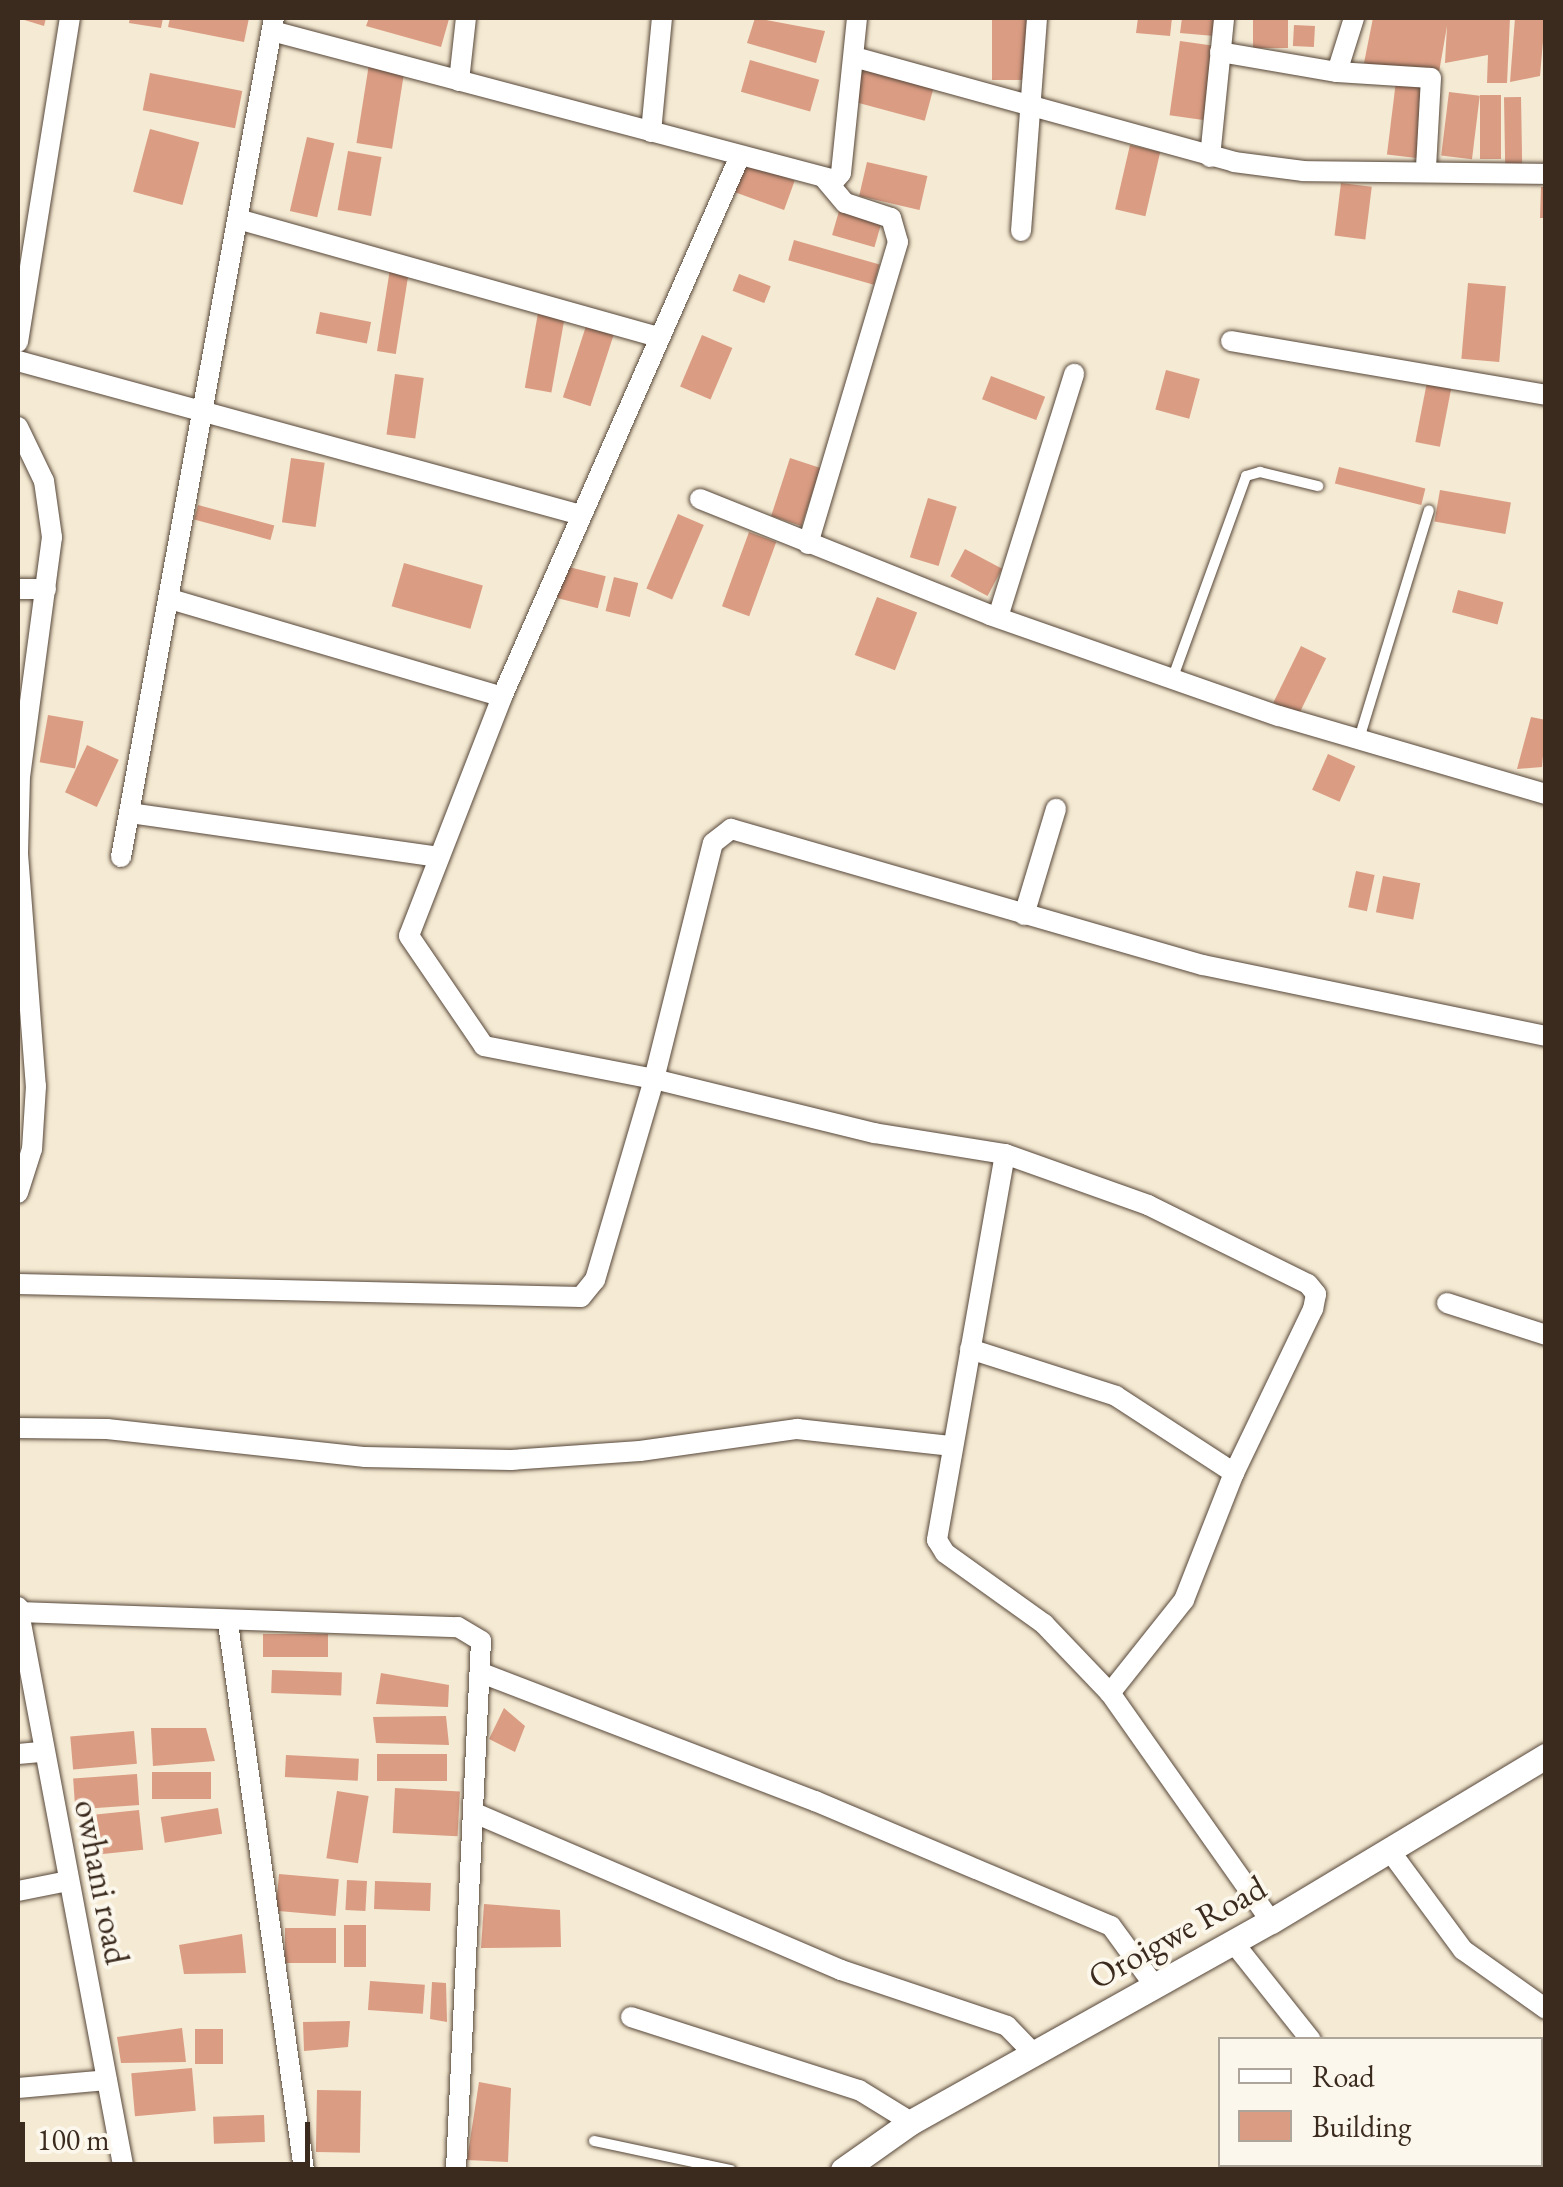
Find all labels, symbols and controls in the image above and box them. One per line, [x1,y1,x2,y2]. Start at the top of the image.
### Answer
street label: owhani road [65,1796,139,1968]
street label: Oroigwe Road [1081,1866,1273,1998]
legend [1218,2037,1543,2167]
text: Road [1312,2057,1375,2096]
scale bar [25,2102,315,2164]
text: Building [1312,2107,1411,2146]
text: 100 m [37,2120,110,2159]

